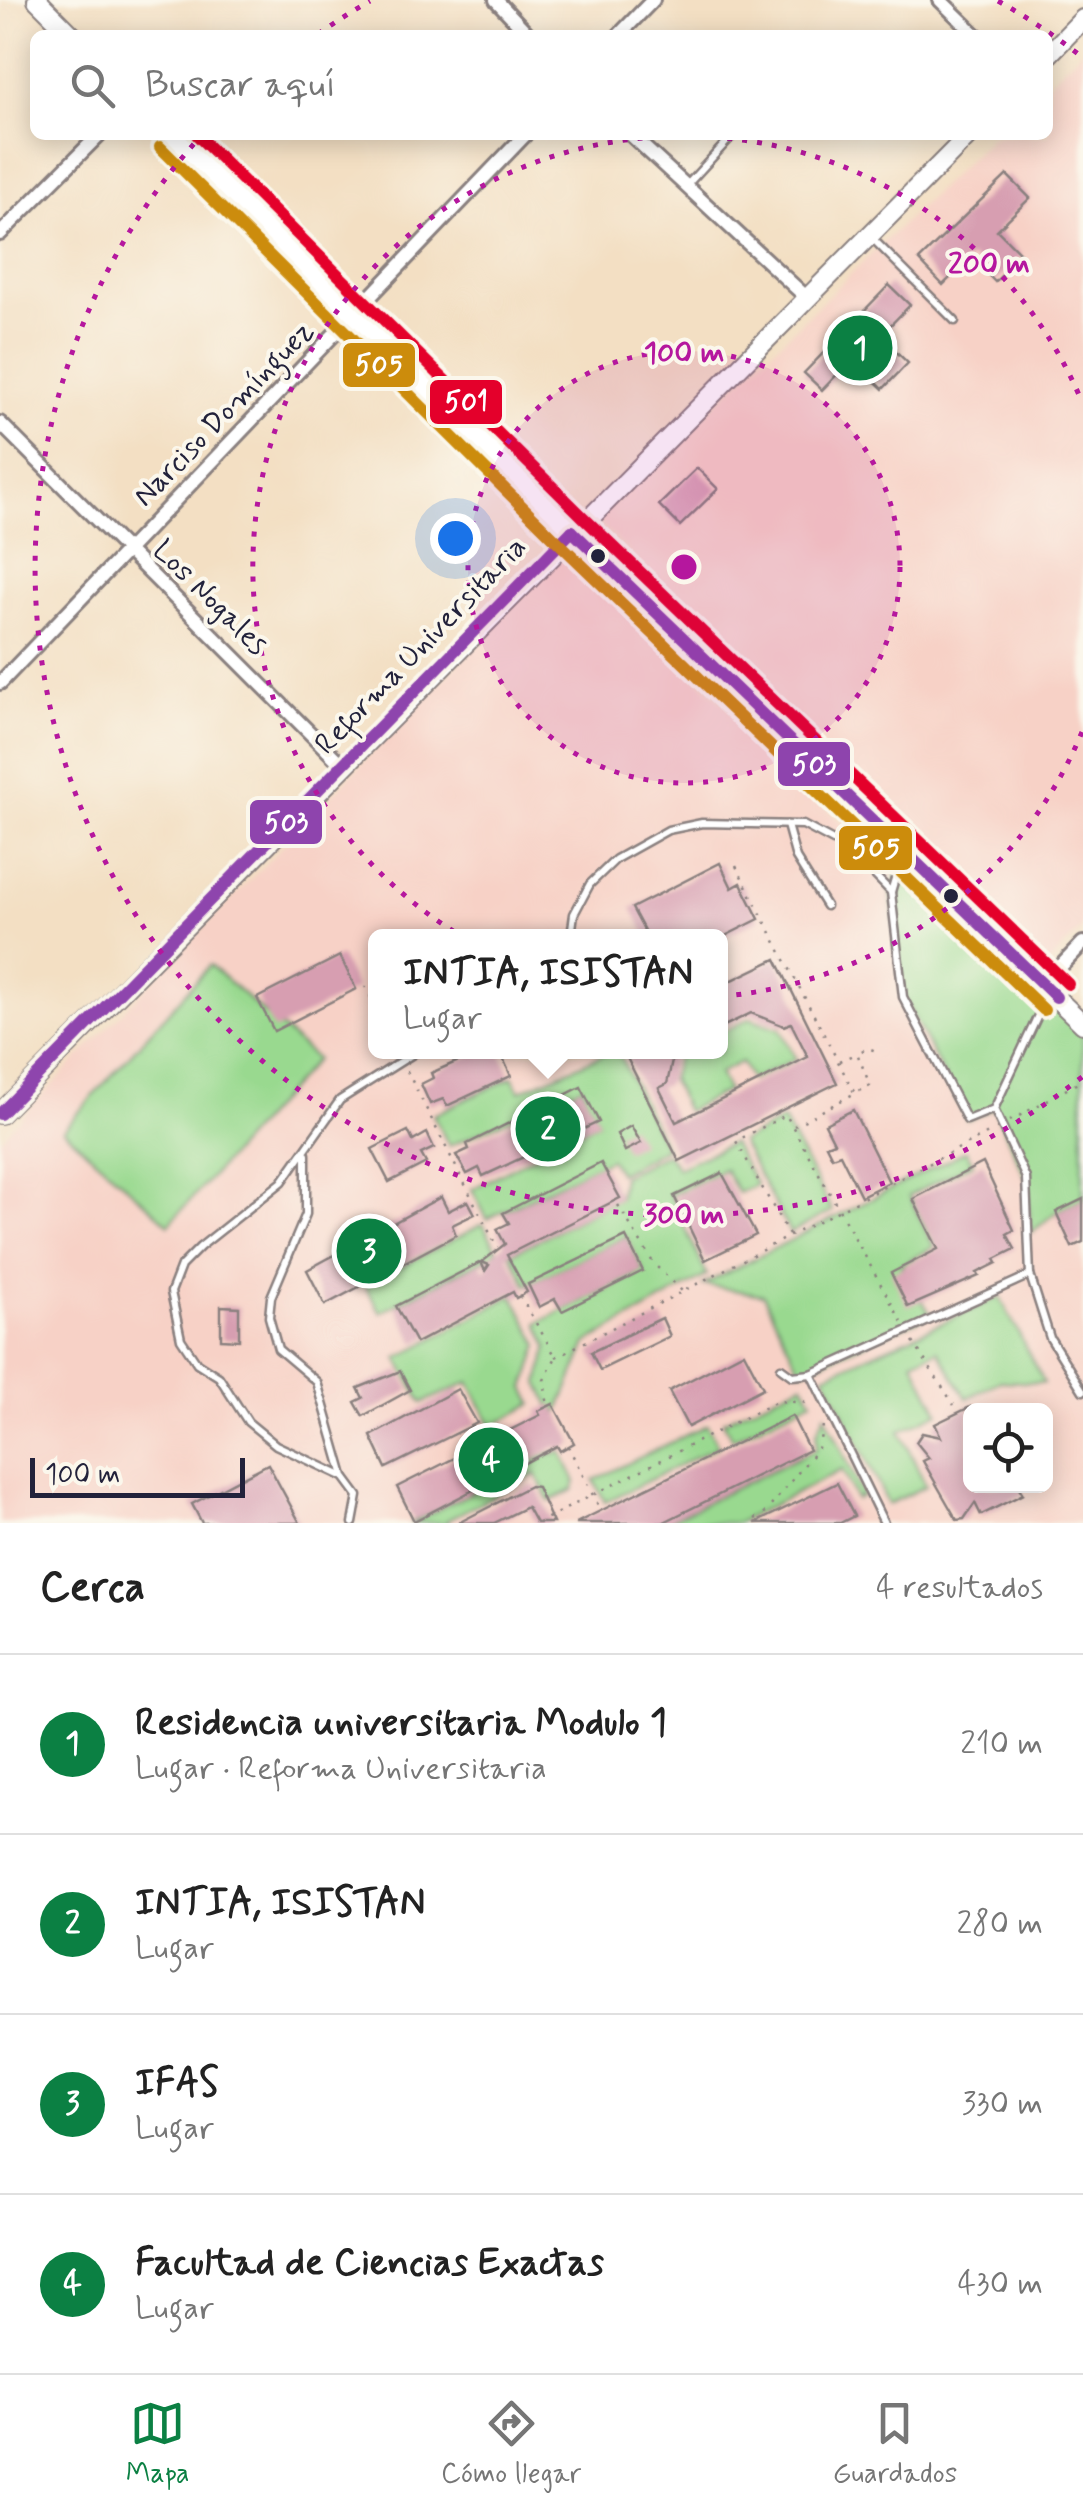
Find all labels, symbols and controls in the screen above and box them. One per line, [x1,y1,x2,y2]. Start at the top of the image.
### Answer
search box [30,30,1053,140]
icon: search [65,58,120,113]
text: Buscar aquí [145,61,336,110]
text: 200 m [948,245,1030,284]
pin: 1 [828,310,892,386]
street label: Narciso Domínguez [125,313,325,517]
text: 100 m [644,334,724,373]
line badge: 505 [341,341,417,389]
text: 505 [355,348,404,385]
line badge: 501 [428,378,504,426]
text: 501 [444,385,488,422]
your location [430,513,481,564]
street label: Reforma Universitaria [307,529,537,765]
street label: Los Nogales [144,532,276,664]
unlabelled marker [588,546,608,566]
centre of rings [666,549,702,585]
line badge: 503 [776,740,852,788]
text: 503 [792,748,837,785]
line badge: 503 [248,798,324,846]
text: 503 [264,806,309,843]
line badge: 505 [837,824,914,872]
text: 505 [852,831,901,868]
unlabelled marker [941,886,961,906]
popup [368,929,728,1059]
text: INTIA, ISISTAN [403,949,693,998]
text: Lugar [403,998,482,1040]
pin: 2 [516,1092,580,1166]
text: 300 m [644,1196,724,1235]
pin: 3 [336,1214,402,1288]
map controls [963,1403,1053,1493]
button: locate [963,1403,1053,1493]
pin: 4 [458,1422,524,1498]
scale bar [30,1453,245,1498]
text: 100 m [45,1457,120,1494]
text: Cerca [40,1561,145,1616]
text: 4 resultados [876,1567,1043,1609]
text: Residencia universitaria Modulo 1 [135,1699,667,1748]
text: 1 [65,1723,80,1765]
text: 210 m [960,1723,1043,1765]
text: Lugar · Reforma Universitaria [135,1748,547,1790]
text: INTIA, ISISTAN [135,1879,425,1928]
text: 2 [65,1903,80,1945]
text: 280 m [956,1903,1043,1945]
text: Lugar [135,1928,214,1970]
text: IFAS [135,2059,219,2108]
text: 3 [65,2083,80,2125]
text: 330 m [962,2083,1043,2125]
text: Lugar [135,2108,214,2150]
text: Facultad de Ciencias Exactas [135,2239,604,2288]
text: 4 [63,2263,82,2305]
text: 430 m [957,2263,1043,2305]
text: Lugar [135,2288,214,2330]
tab: Mapa [126,2396,190,2493]
tab: Cómo llegar [441,2396,581,2493]
tab: Guardados [833,2396,957,2493]

